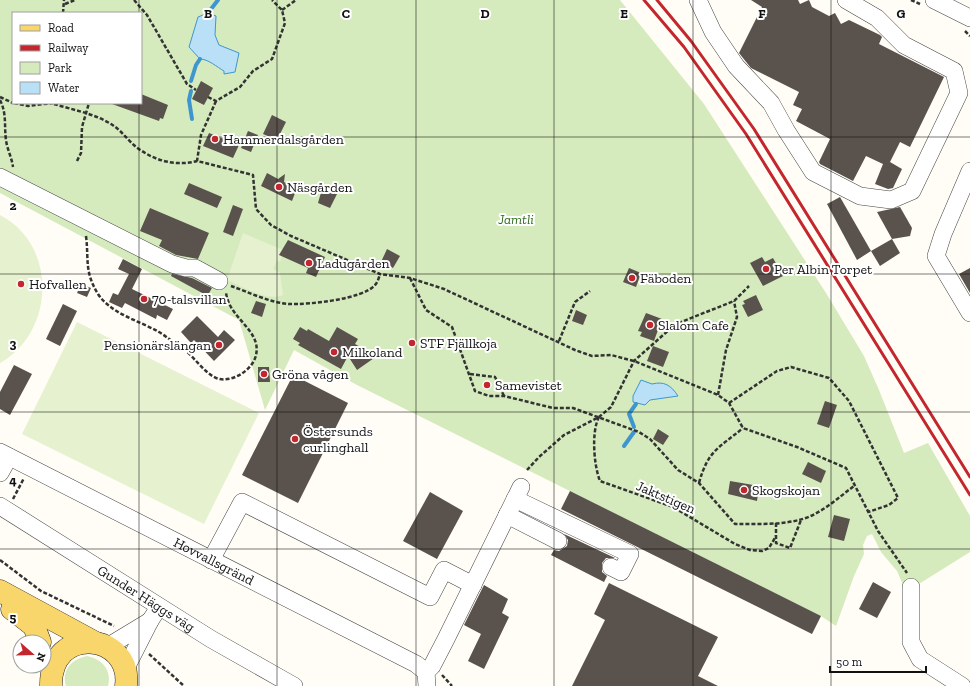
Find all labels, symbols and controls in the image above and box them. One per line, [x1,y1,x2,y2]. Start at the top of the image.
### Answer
text: B [204,6,212,21]
text: C [342,6,350,21]
text: D [480,6,490,21]
text: E [620,6,628,21]
text: F [758,6,766,21]
text: G [897,6,906,21]
legend [12,12,142,104]
text: Road [48,21,74,35]
text: Railway [48,41,89,55]
text: Park [48,61,73,75]
text: Water [48,81,80,95]
place label: Hammerdalsgården [223,131,344,148]
marker: Hammerdalsgården [210,134,220,144]
place label: Näsgården [287,179,353,196]
marker: Näsgården [274,182,284,192]
text: 2 [10,198,17,213]
park label: Jamtli [497,211,534,228]
place label: Ladugården [317,255,390,272]
marker: Ladugården [304,258,314,268]
place label: Per Albin Torpet [774,261,873,278]
marker: Per Albin Torpet [761,264,771,274]
place label: Fäboden [640,270,691,287]
marker: Fäboden [627,273,637,283]
place label: Hofvallen [29,276,87,293]
marker: Hofvallen [16,279,26,289]
place label: 70-talsvillan [152,291,226,308]
marker: 70-talsvillan [139,294,149,304]
place label: Slalom Cafe [658,317,729,334]
marker: Slalom Cafe [645,320,655,330]
place label: STF Fjällkoja [420,335,497,352]
text: 3 [10,336,17,351]
place label: Pensionärslängan [104,337,211,354]
marker: STF Fjällkoja [407,338,417,348]
marker: Pensionärslängan [214,340,224,350]
place label: Milkoland [342,344,403,361]
marker: Milkoland [329,347,339,357]
place label: Gröna vågen [272,366,349,383]
marker: Gröna vågen [259,369,269,379]
place label: Samevistet [495,377,563,394]
marker: Samevistet [482,380,492,390]
place label: Östersunds curlinghall [303,423,373,456]
marker: Östersunds curlinghall [290,434,300,444]
text: 4 [9,473,17,488]
street label: Jaktstigen [634,477,698,518]
place label: Skogskojan [752,482,820,499]
marker: Skogskojan [739,485,749,495]
street label: Hovvallsgränd [171,534,257,589]
street label: Gunder Häggs väg [94,562,198,636]
text: 5 [10,610,17,625]
north arrow [12,634,52,674]
scale bar [830,648,926,674]
text: N [33,651,48,664]
text: 50 m [836,655,863,669]

